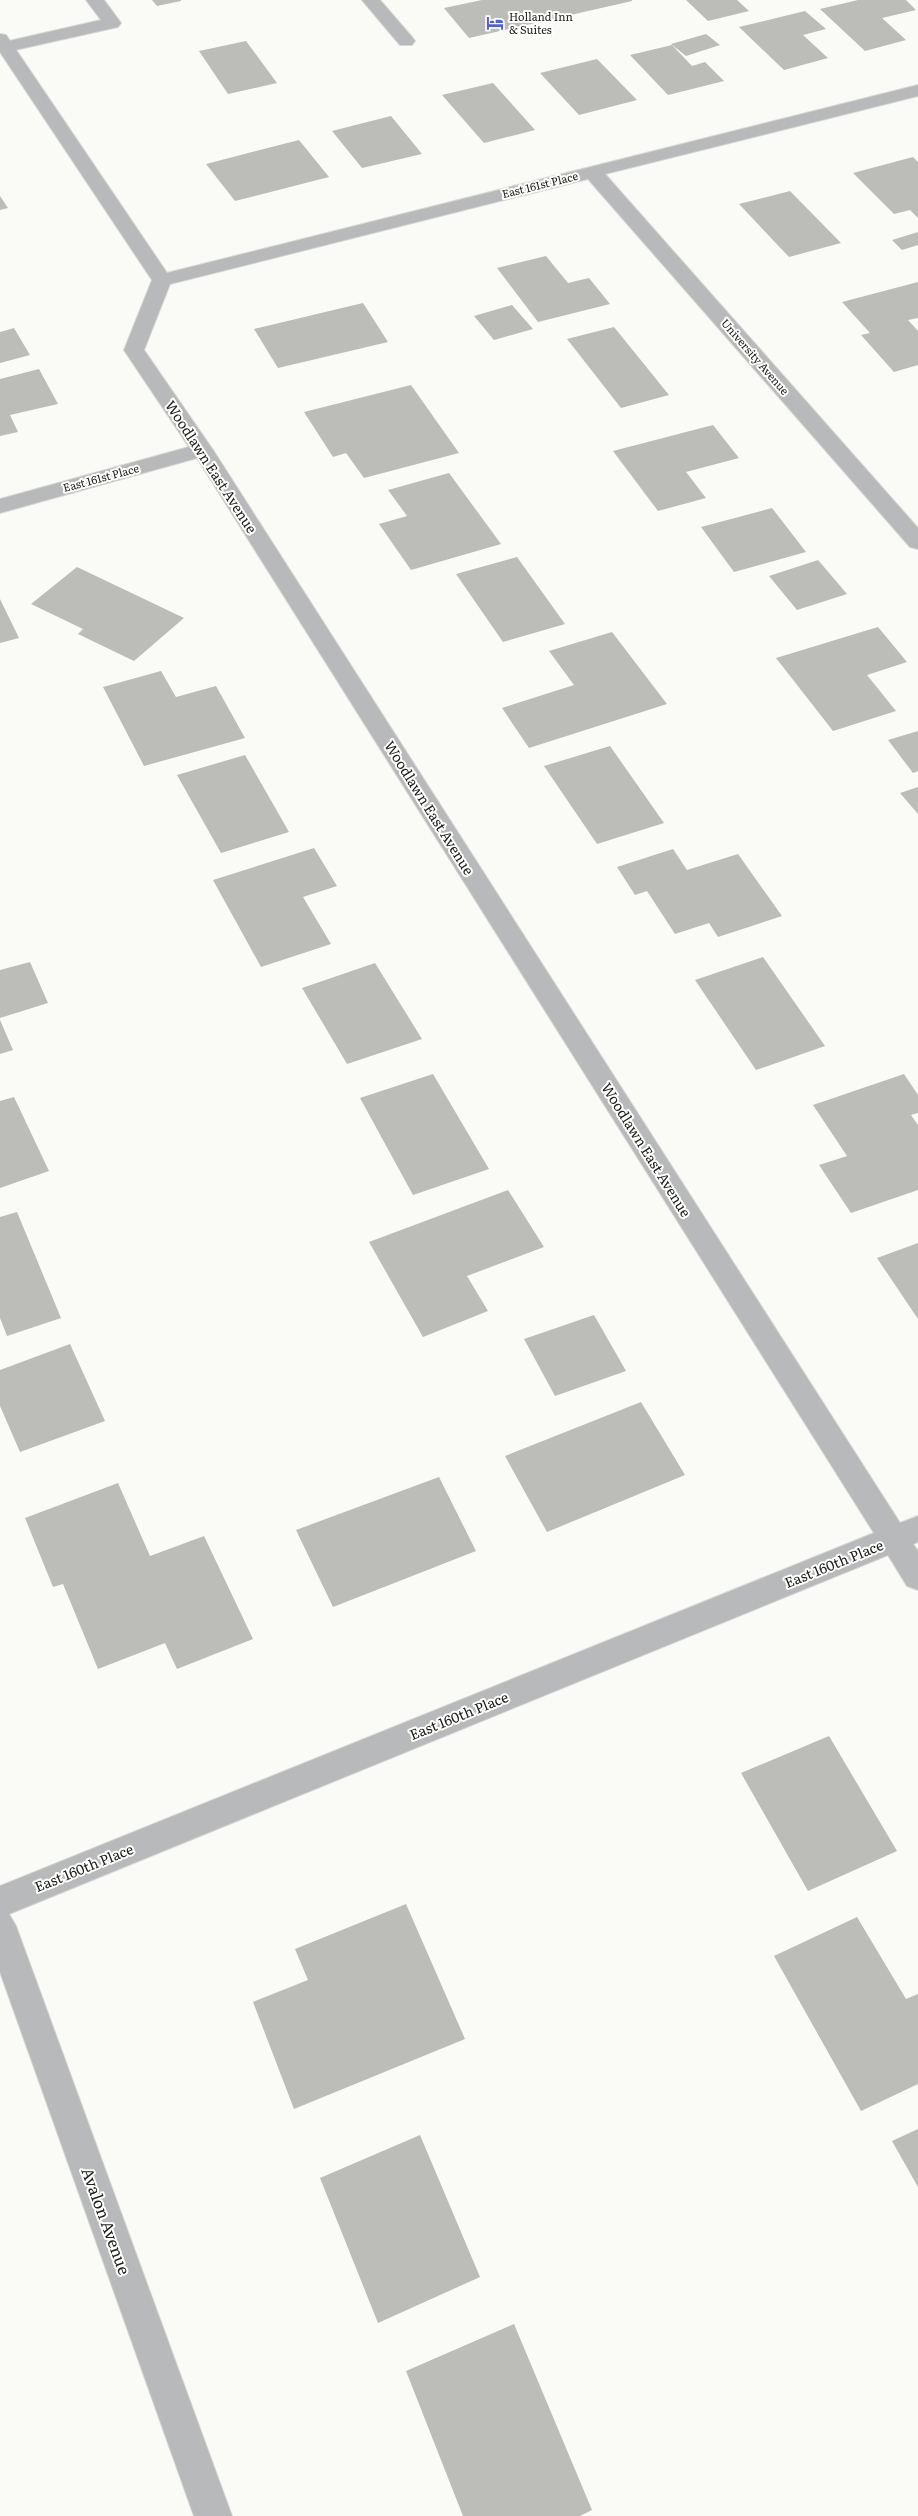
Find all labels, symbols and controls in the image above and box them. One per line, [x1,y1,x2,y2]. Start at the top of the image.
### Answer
place label: Holland Inn & Suites [509,8,573,37]
hotel icon: Holland Inn & Suites [485,13,505,33]
street label: East 161st Place [500,167,580,201]
street label: University Avenue [718,315,794,398]
street label: Woodlawn East Avenue [161,396,262,537]
street label: East 161st Place [61,459,141,495]
street label: Woodlawn East Avenue [380,736,479,878]
street label: Woodlawn East Avenue [597,1078,696,1220]
street label: East 160th Place [781,1534,886,1592]
street label: East 160th Place [406,1686,511,1744]
street label: East 160th Place [31,1838,136,1896]
street label: Avalon Avenue [76,2164,137,2278]

